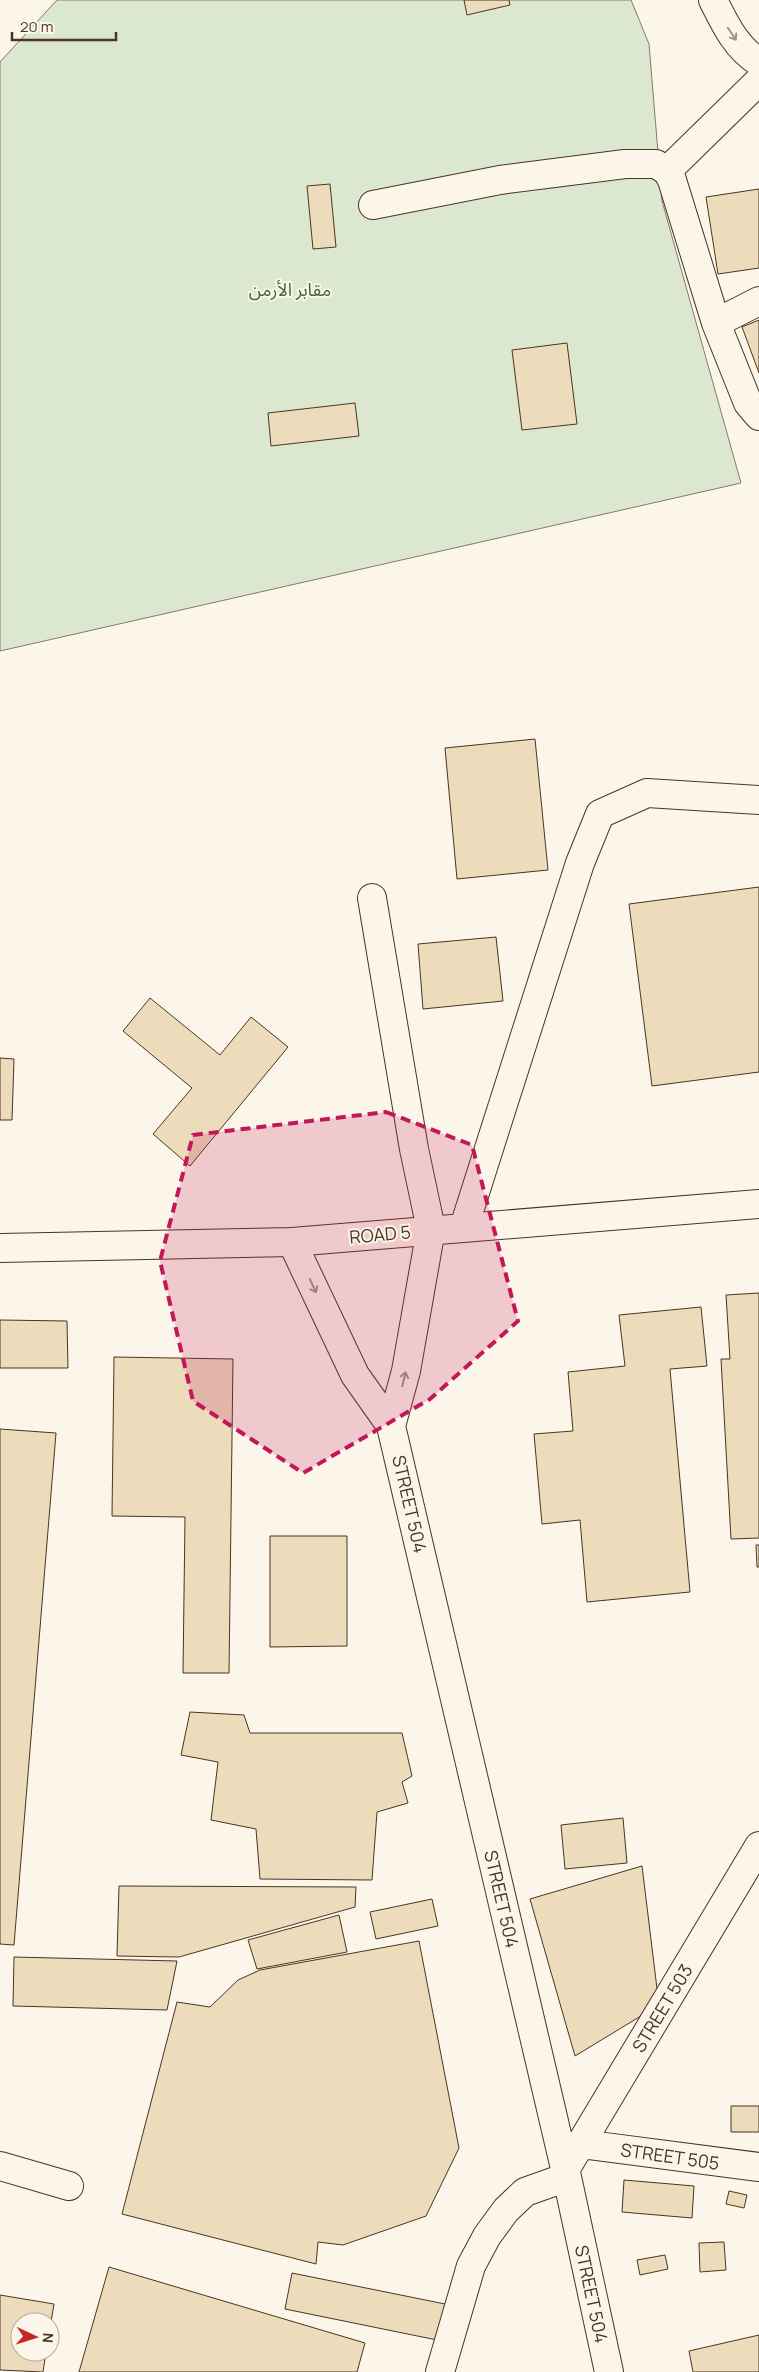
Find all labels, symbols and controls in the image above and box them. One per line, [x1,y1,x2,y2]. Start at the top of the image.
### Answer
scale bar [12,10,116,42]
text: 20 m [20,16,53,37]
one-way arrow [727,27,737,41]
park label: مقابر الأرمن [249,277,331,301]
street label: ROAD 5 [348,1219,412,1249]
one-way arrow [308,1279,318,1294]
one-way arrow [399,1372,409,1388]
street label: STREET 504 [387,1453,433,1555]
street label: STREET 504 [479,1848,525,1950]
street label: STREET 503 [626,1959,698,2057]
street label: STREET 505 [619,2137,721,2175]
street label: STREET 504 [570,2243,614,2345]
north arrow [10,2312,60,2362]
text: N [39,2332,58,2344]

